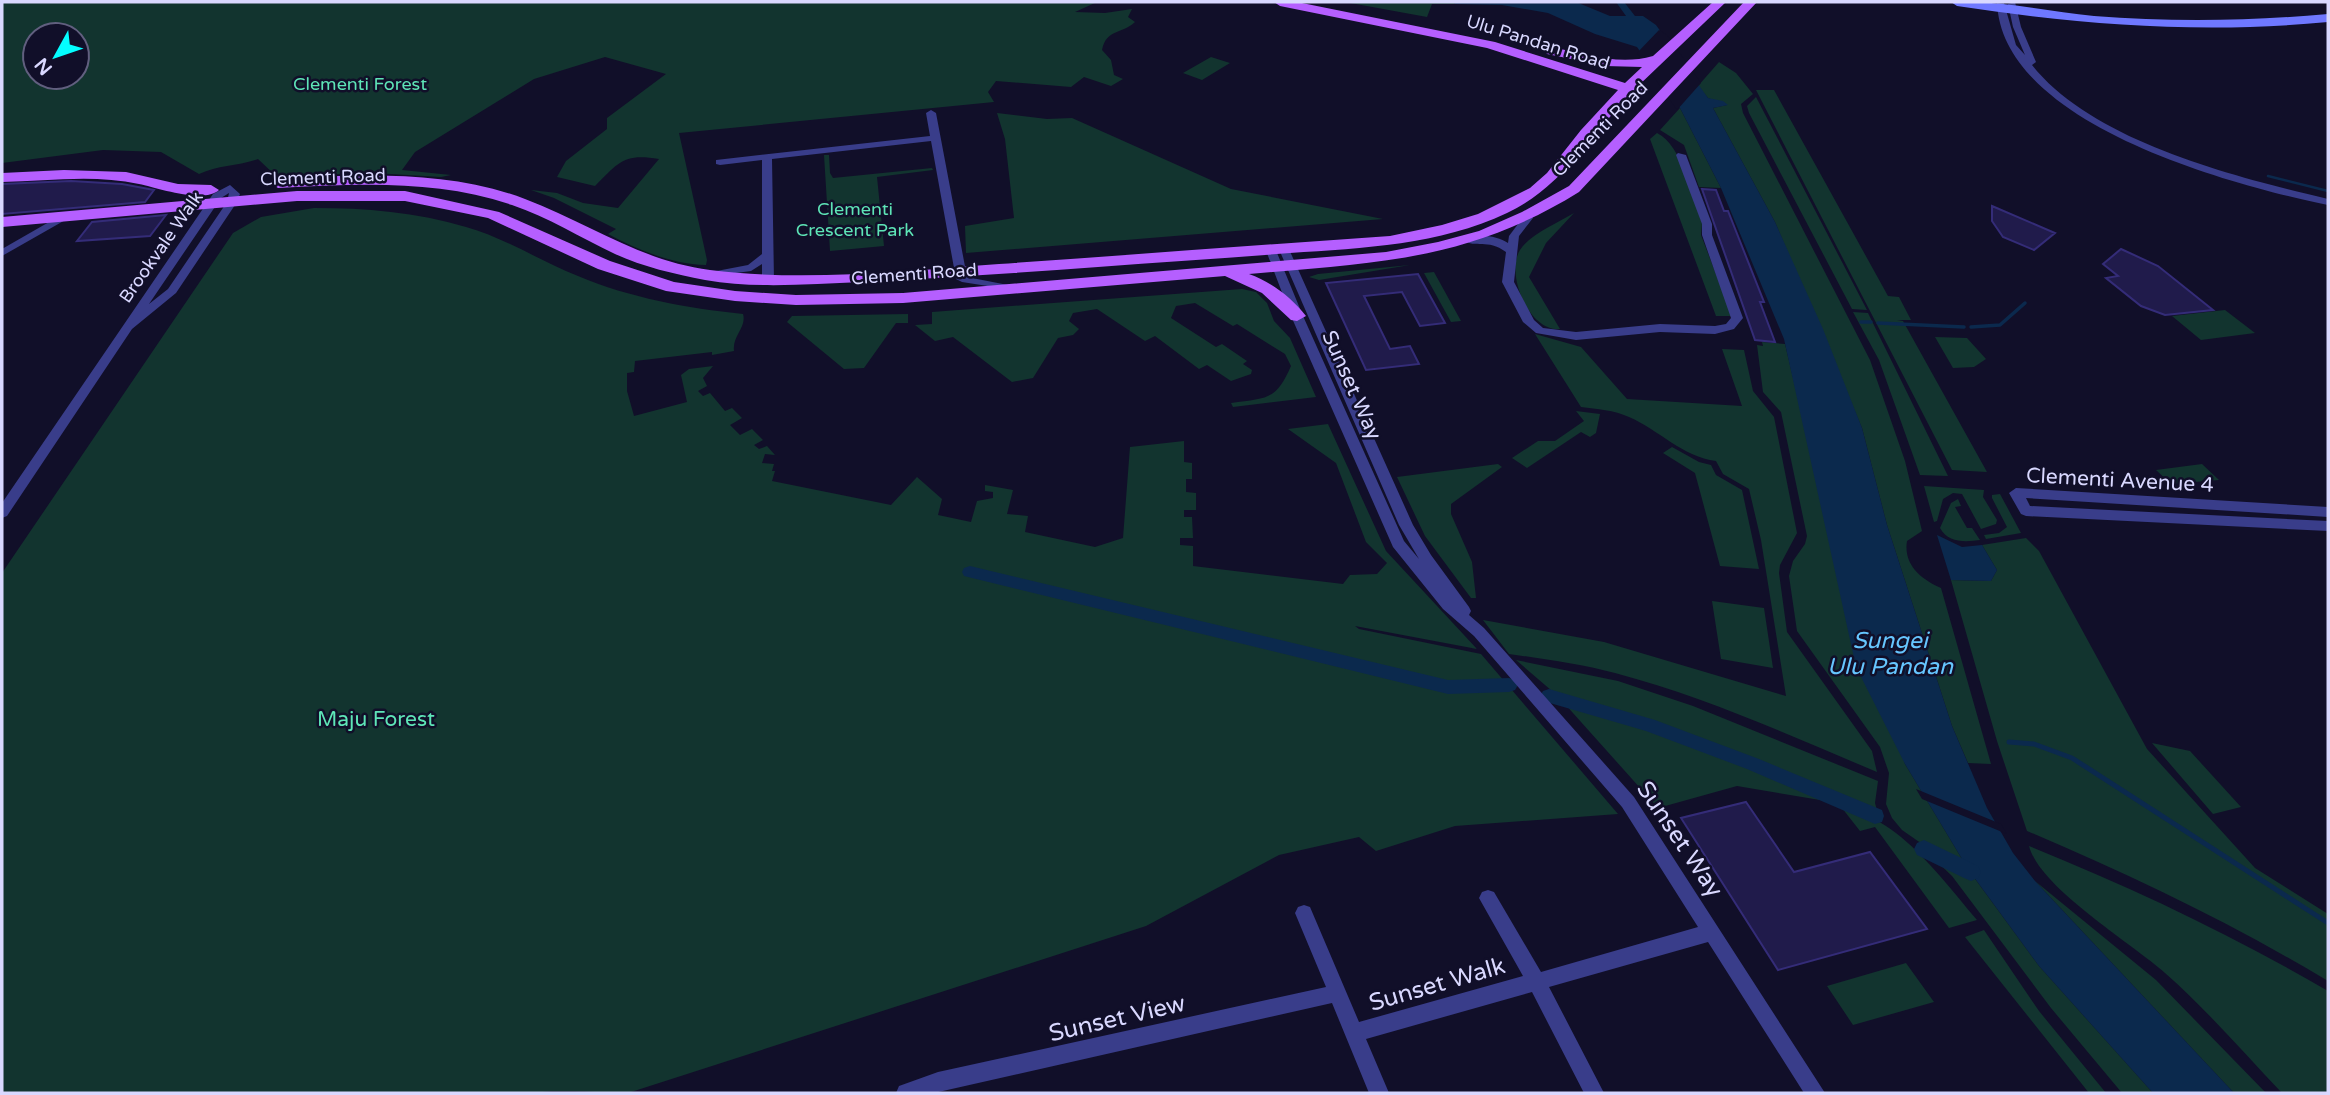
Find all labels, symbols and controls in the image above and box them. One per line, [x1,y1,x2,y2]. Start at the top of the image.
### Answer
street label: Ulu Pandan Road [1464,10,1612,74]
north arrow [21,21,91,91]
text: N [30,53,57,79]
park label: Clementi Forest [293,73,427,95]
street label: Clementi Road [1548,77,1652,181]
street label: Clementi Road [260,164,386,190]
street label: Brookvale Walk [114,187,208,307]
park label: Clementi Crescent Park [796,198,914,241]
street label: Clementi Road [850,259,978,289]
street label: Sunset Way [1316,327,1387,444]
street label: Clementi Avenue 4 [2025,463,2214,498]
water label: Sungei Ulu Pandan [1827,627,1954,681]
park label: Maju Forest [317,707,435,732]
street label: Sunset Way [1630,776,1729,903]
street label: Sunset Walk [1366,951,1509,1018]
street label: Sunset View [1046,989,1188,1048]

